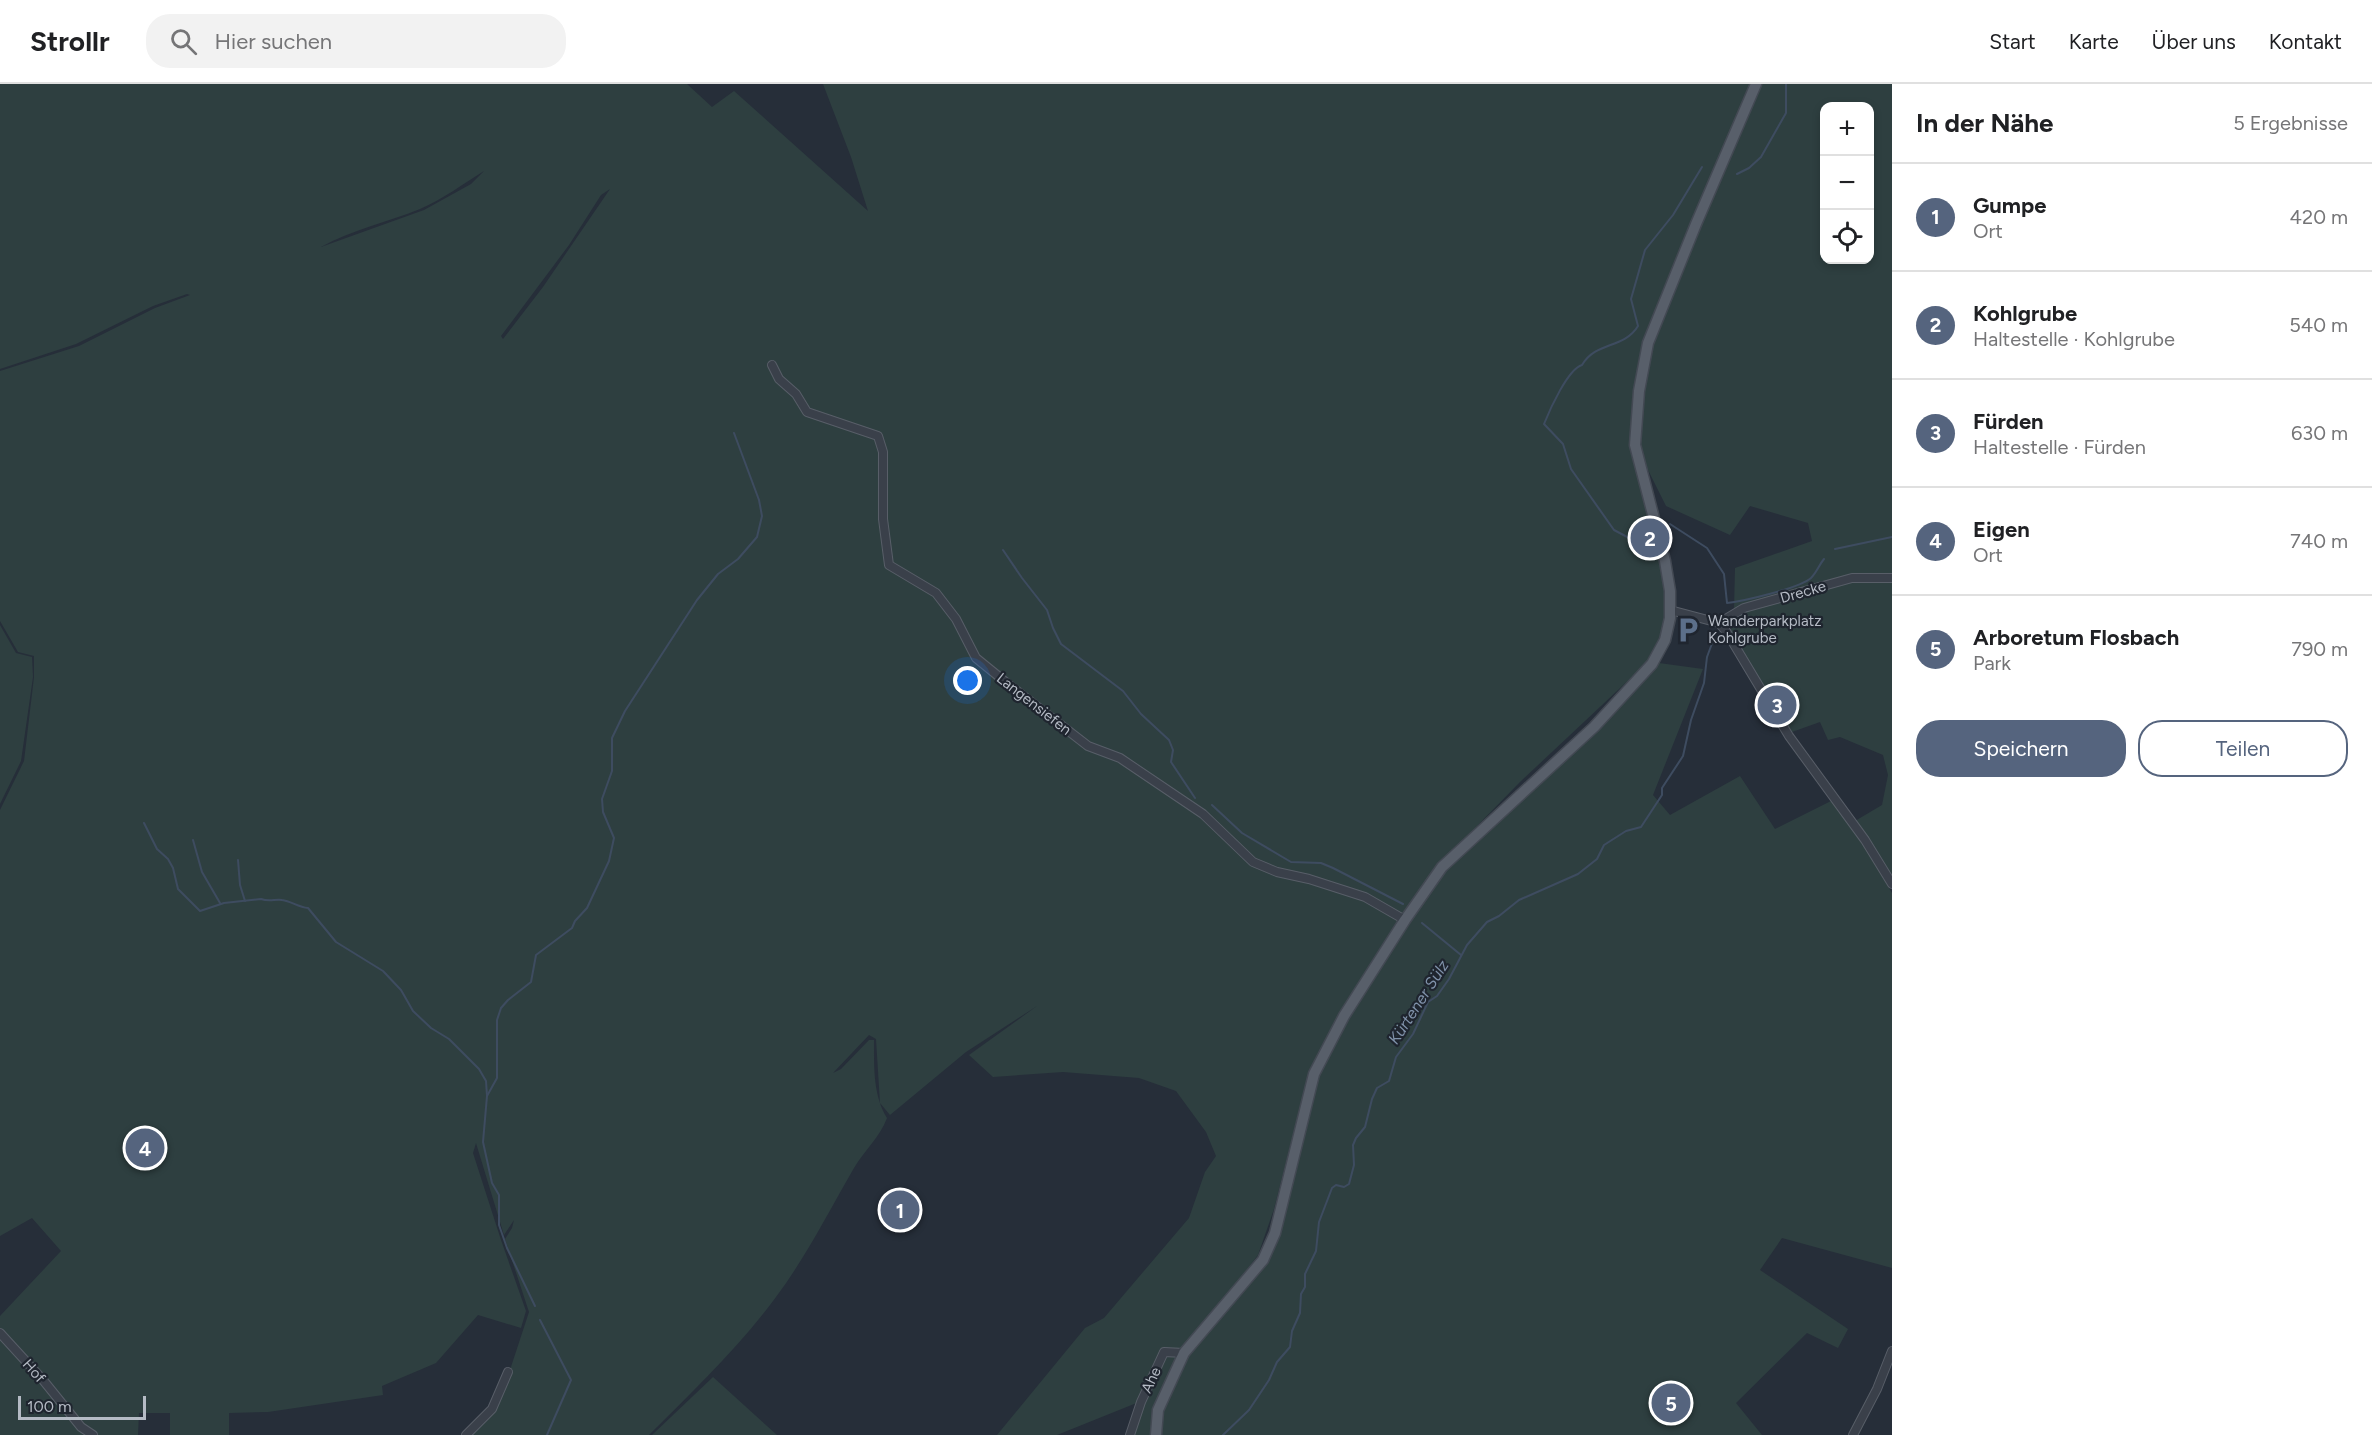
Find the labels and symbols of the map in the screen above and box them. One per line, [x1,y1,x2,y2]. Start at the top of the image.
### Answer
pin: 2 [1630,516,1670,560]
street label: Drecke [1778,577,1828,607]
place label: Wanderparkplatz Kohlgrube [1708,612,1822,647]
parking icon: Wanderparkplatz Kohlgrube [1673,615,1703,645]
your location [953,666,982,695]
street label: Langensiefen [993,669,1075,739]
pin: 3 [1758,682,1796,728]
water label: Kürtener Sülz [1384,957,1453,1048]
pin: 4 [126,1126,164,1170]
pin: 1 [880,1188,920,1232]
street label: Hof [19,1355,50,1387]
street label: Ahe [1137,1364,1165,1396]
pin: 5 [1652,1380,1690,1426]
scale bar [18,1393,146,1420]

